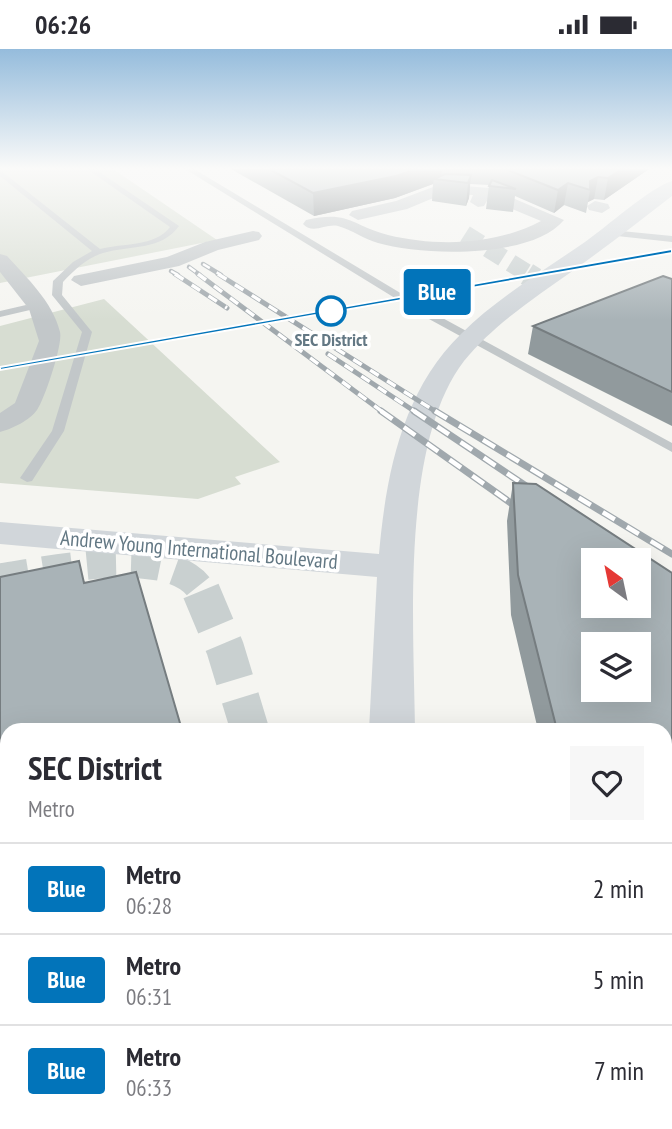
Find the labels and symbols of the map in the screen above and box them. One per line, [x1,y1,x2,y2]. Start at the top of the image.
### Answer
line badge: Blue [388,269,486,315]
marker: SEC District [316,296,346,326]
place label: SEC District [294,328,368,351]
street label: Andrew Young International Boulevard [59,524,339,575]
north arrow [581,548,651,618]

